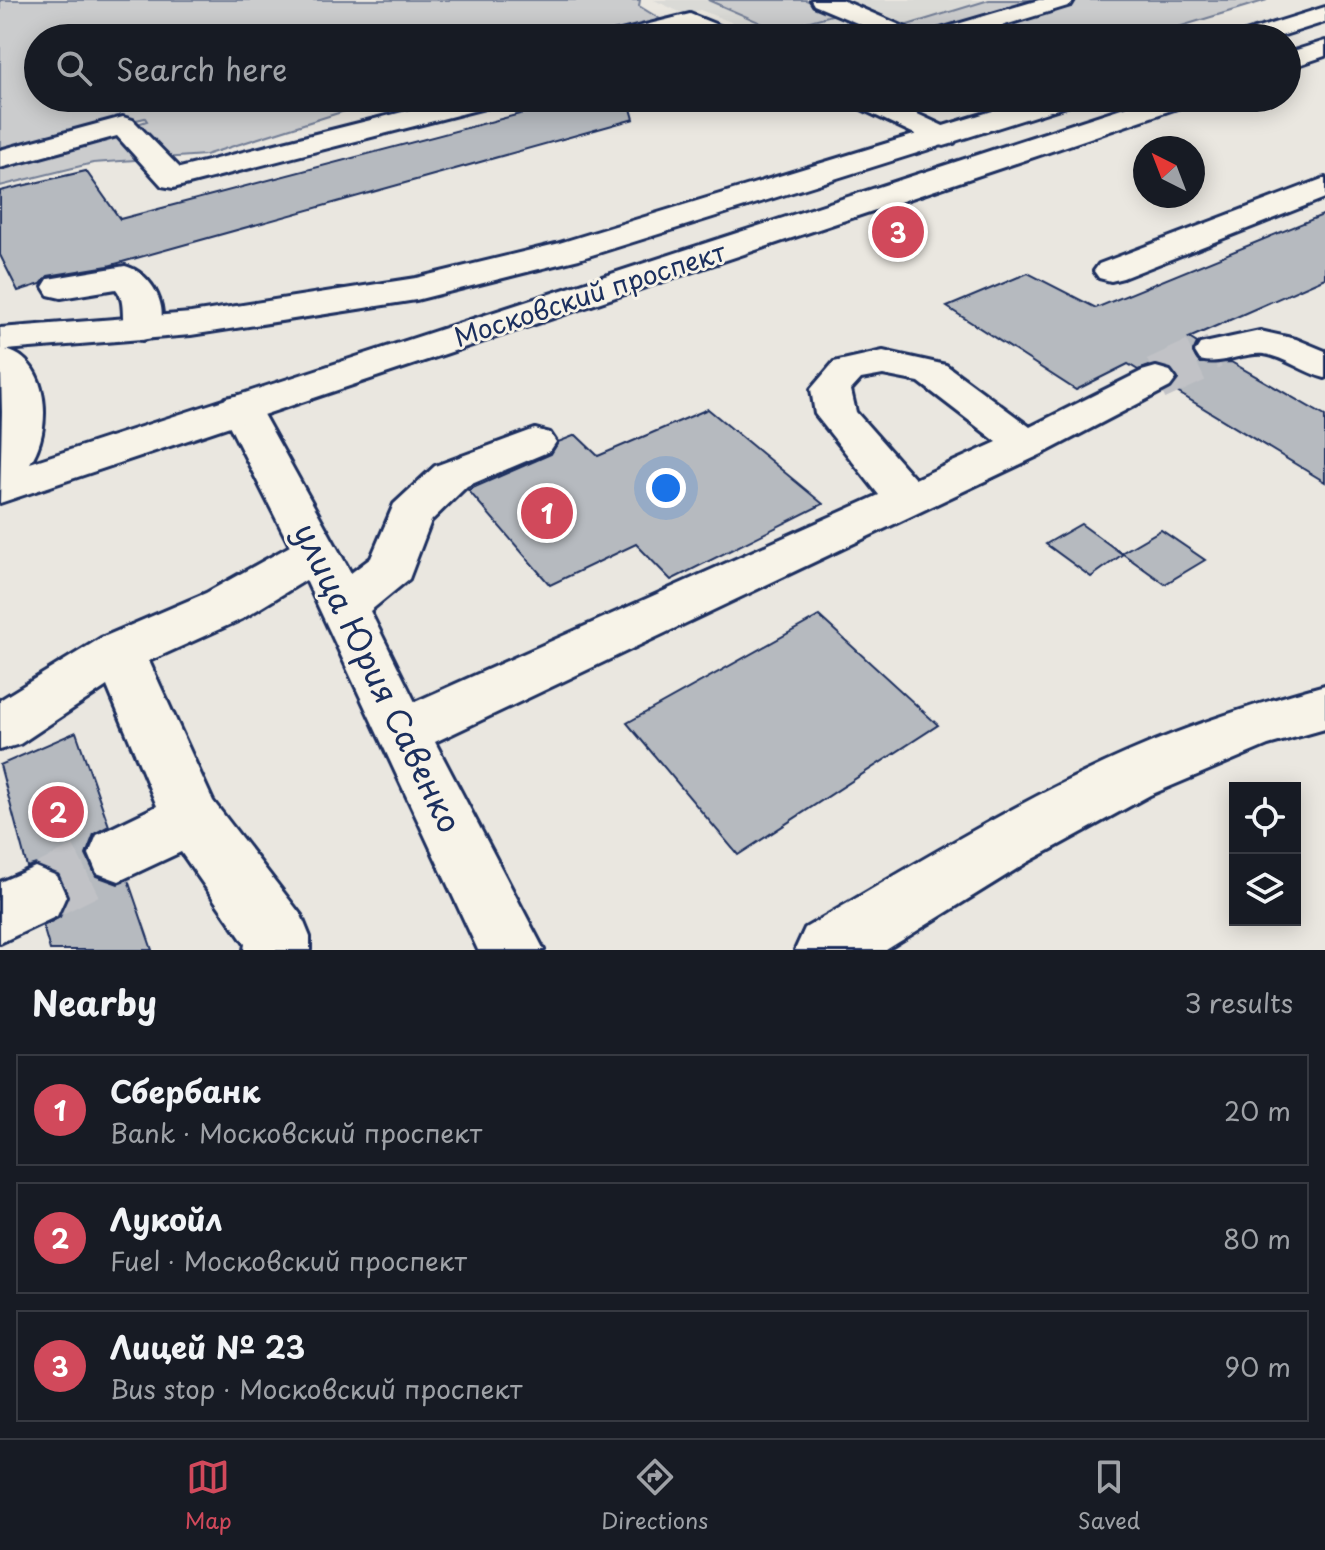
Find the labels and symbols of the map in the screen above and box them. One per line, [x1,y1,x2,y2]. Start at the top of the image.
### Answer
north arrow [1133,136,1205,208]
pin: 3 [872,202,924,262]
street label: Московский проспект [449,231,731,356]
your location [646,468,686,508]
pin: 1 [521,483,573,543]
street label: улица Юрия Савенко [283,514,475,840]
pin: 2 [32,782,84,842]

